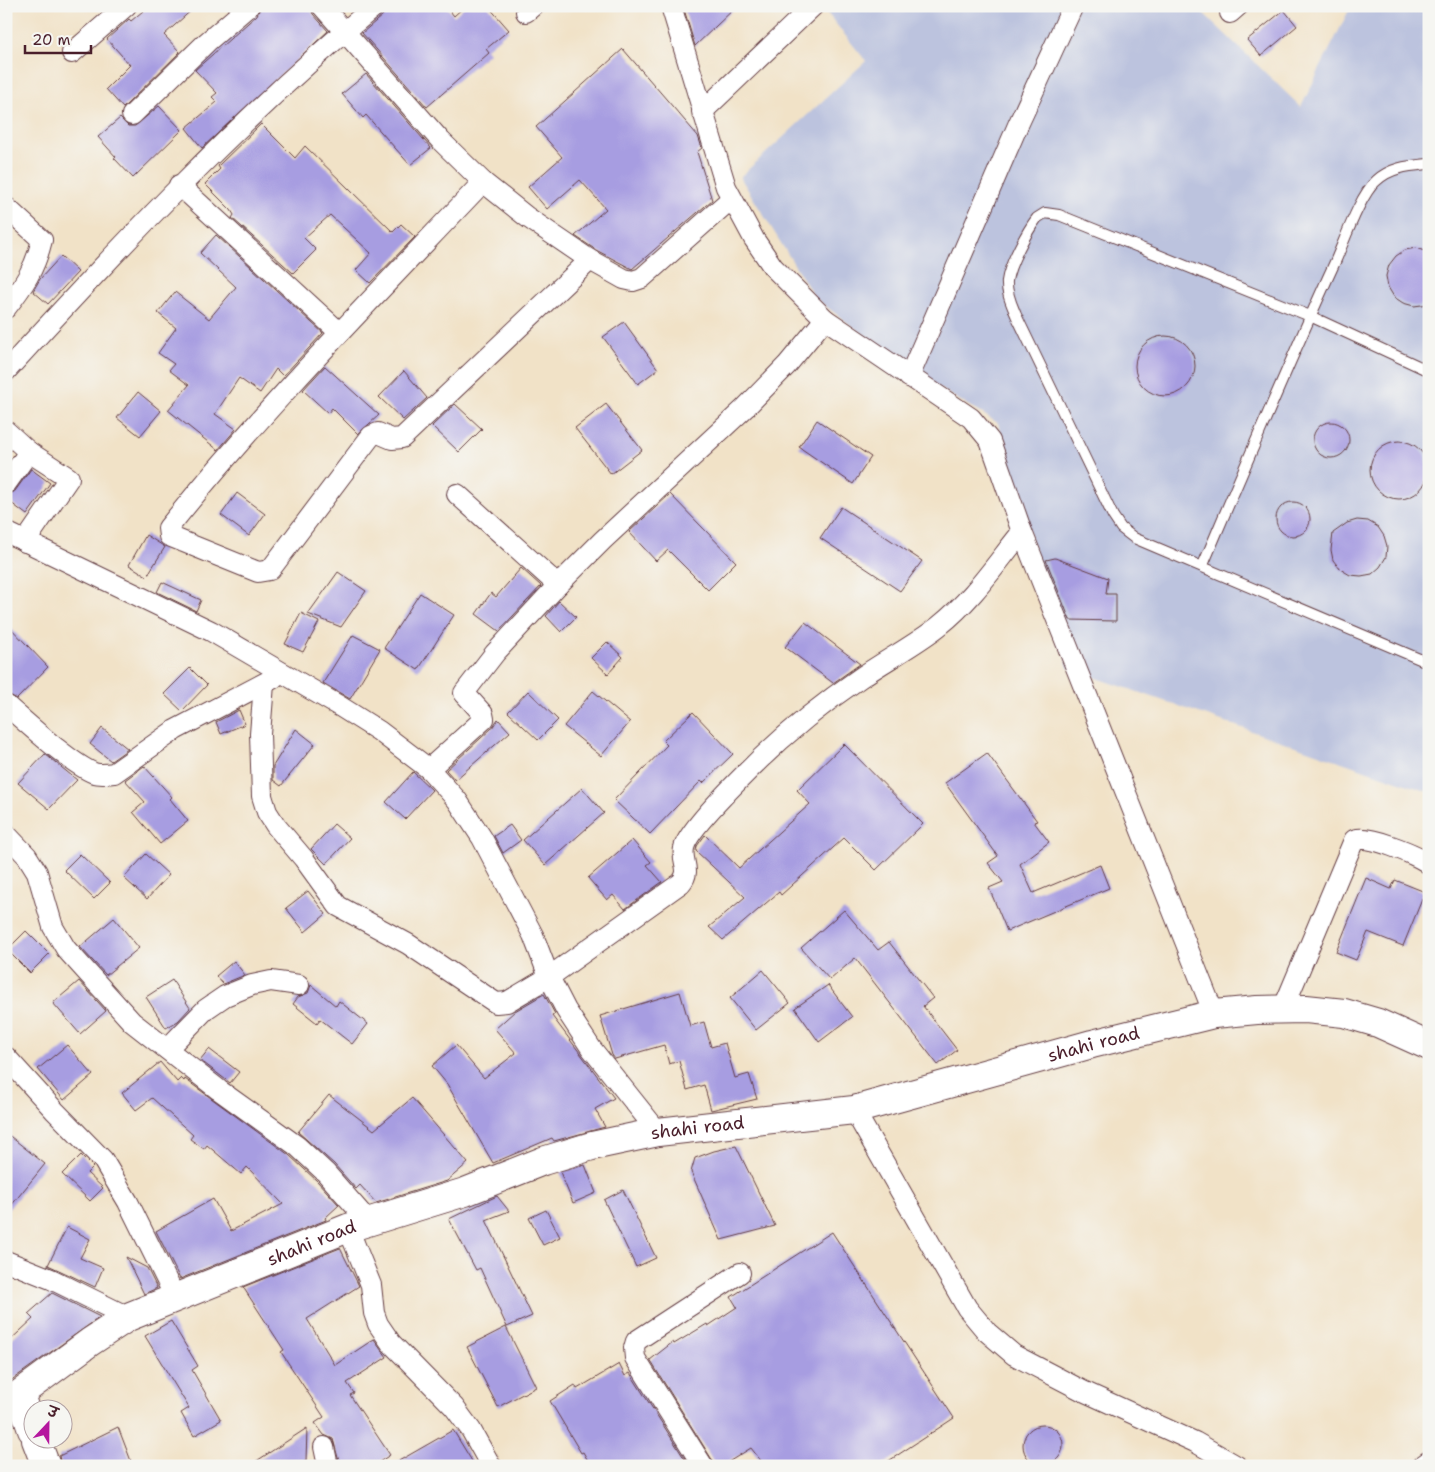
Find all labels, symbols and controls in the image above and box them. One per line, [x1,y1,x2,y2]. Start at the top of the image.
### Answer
scale bar [25,22,91,54]
text: 20 m [32,30,71,50]
street label: shahi road [1045,1021,1142,1068]
street label: shahi road [648,1110,746,1145]
street label: shahi road [264,1214,359,1271]
north arrow [22,1400,72,1450]
text: उ [43,1401,62,1423]

